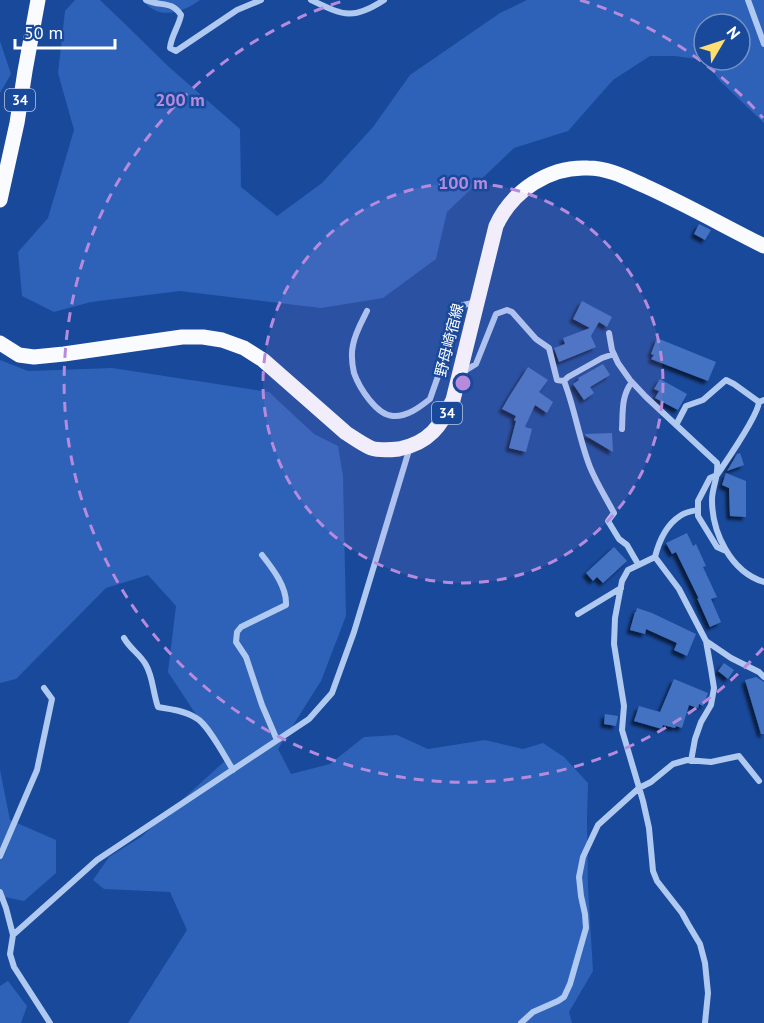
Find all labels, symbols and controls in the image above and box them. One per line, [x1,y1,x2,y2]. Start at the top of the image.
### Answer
scale bar [15,12,116,50]
north arrow [692,12,752,72]
text: 50 m [24,21,63,44]
text: N [723,22,745,43]
text: 200 m [155,88,205,111]
road number: 34 [5,89,35,111]
text: 100 m [438,171,488,194]
street label: 野母崎宿線 [431,301,467,379]
centre of rings [453,373,473,393]
road number: 34 [432,402,462,424]

